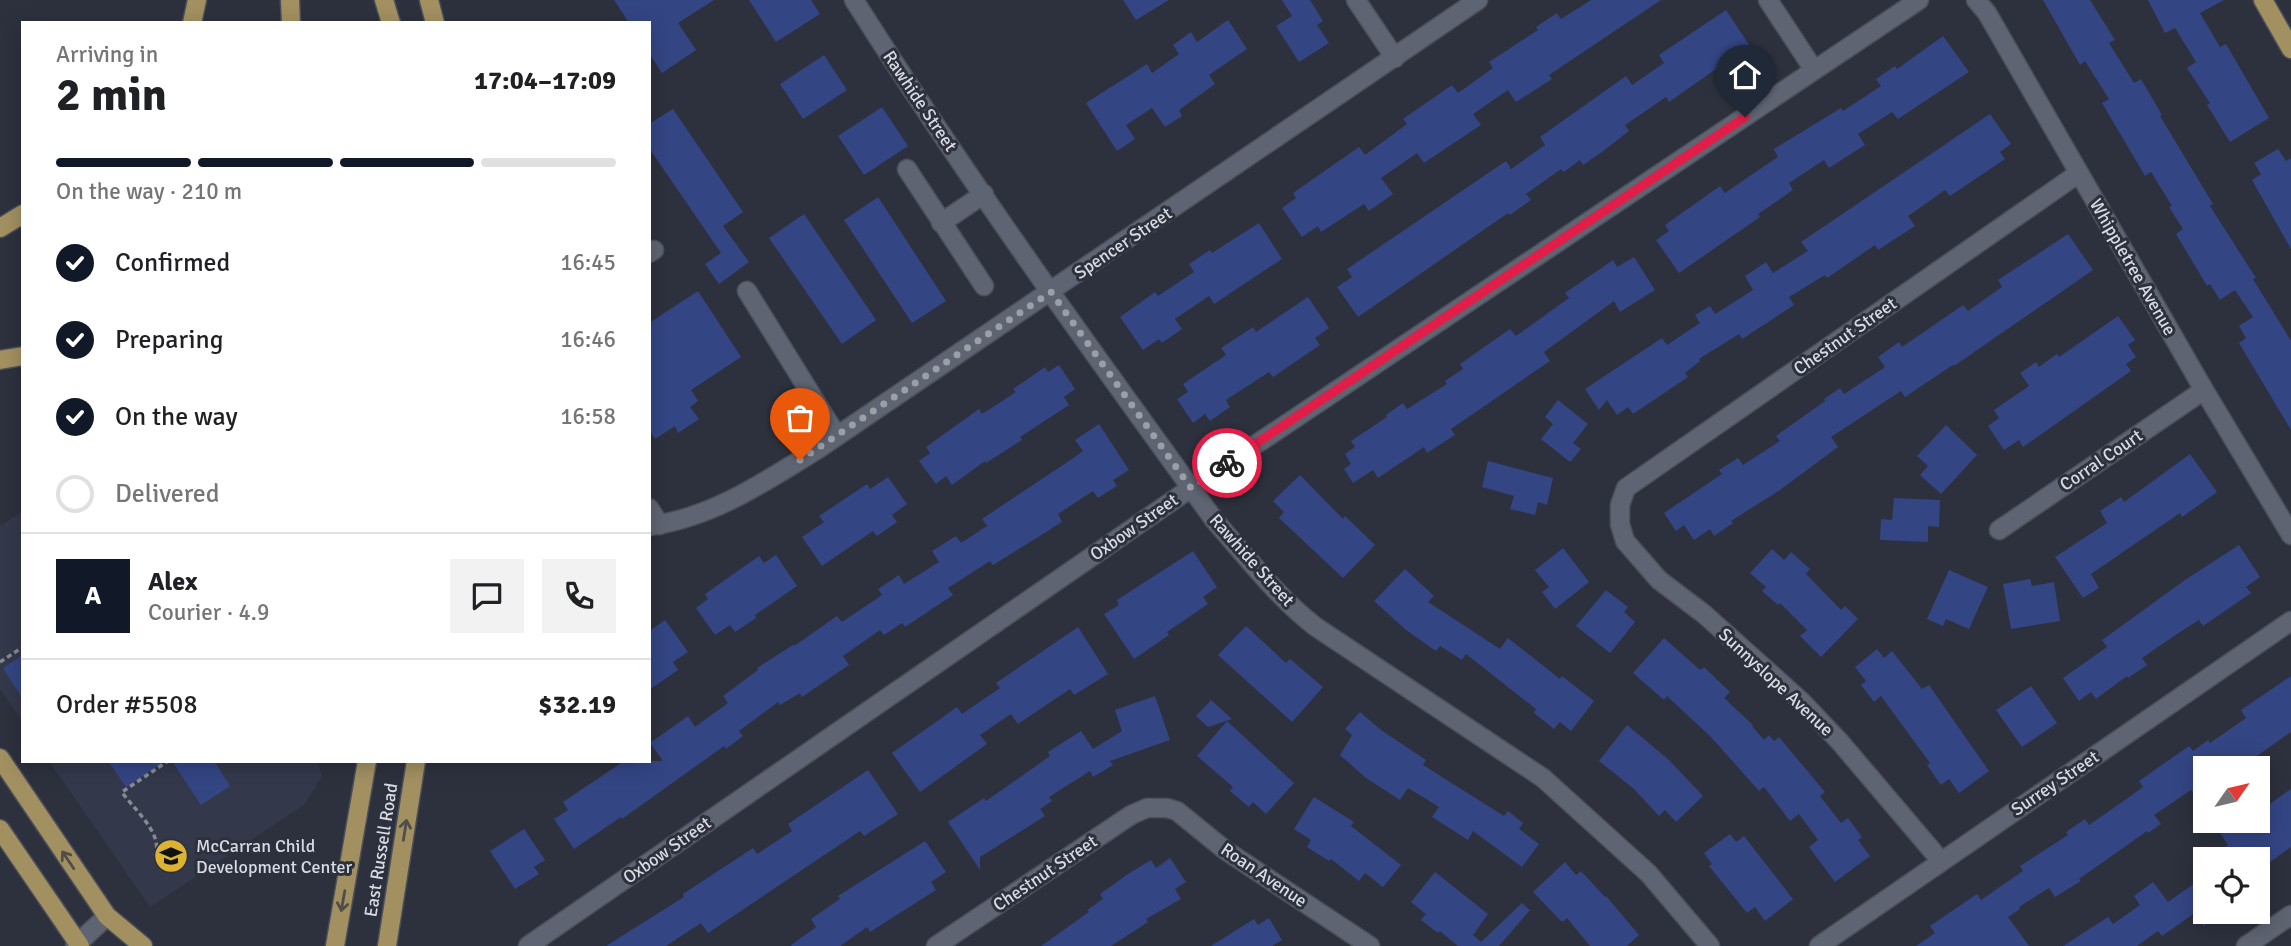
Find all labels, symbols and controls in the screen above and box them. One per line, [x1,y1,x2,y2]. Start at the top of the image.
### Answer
text: Arriving in [56,40,158,69]
pin [1715,45,1775,117]
street label: Rawhide Street [878,46,962,156]
icon: home [1726,56,1764,94]
text: 17:04–17:09 [474,65,616,97]
text: 2 min [56,67,167,123]
text: On the way · 210 m [56,177,242,206]
street label: Whippletree Avenue [2085,195,2181,339]
street label: Spencer Street [1070,202,1176,284]
icon: check [56,244,94,282]
text: Confirmed [115,247,230,279]
text: 16:45 [560,248,616,277]
street label: Chestnut Street [1789,292,1901,380]
icon: check [56,321,94,359]
text: Preparing [115,324,223,356]
text: 16:46 [560,325,616,354]
pin [770,388,830,460]
icon: check [56,398,94,436]
icon: bag [781,399,819,437]
text: On the way [115,401,238,433]
text: 16:58 [560,402,616,431]
street label: Corral Court [2056,424,2146,496]
courier [1192,428,1262,498]
icon: bike [1208,444,1246,482]
text: Delivered [115,478,220,510]
street label: Oxbow Street [1086,489,1182,565]
street label: Rawhide Street [1205,509,1299,611]
button: chat [450,559,524,633]
button: phone [542,559,616,633]
text: Alex [148,566,198,598]
text: A [85,580,101,612]
text: Courier · 4.9 [148,598,269,627]
street label: Sunnyslope Avenue [1714,623,1838,741]
text: Order #5508 [56,689,197,721]
text: $32.19 [538,689,616,721]
street label: Surrey Street [2007,746,2103,820]
north arrow [2193,756,2270,833]
map controls [2193,756,2270,924]
street label: East Russell Road [360,782,402,918]
street label: Oxbow Street [619,812,715,888]
one-way arrow [399,819,412,842]
street label: Chestnut Street [989,830,1101,916]
place label: McCarran Child Development Center [196,835,353,878]
school or university icon: McCarran Child Development Center [152,837,190,875]
street label: Roan Avenue [1217,838,1311,912]
button: locate [2193,847,2270,924]
one-way arrow [61,851,75,870]
one-way arrow [336,889,349,912]

